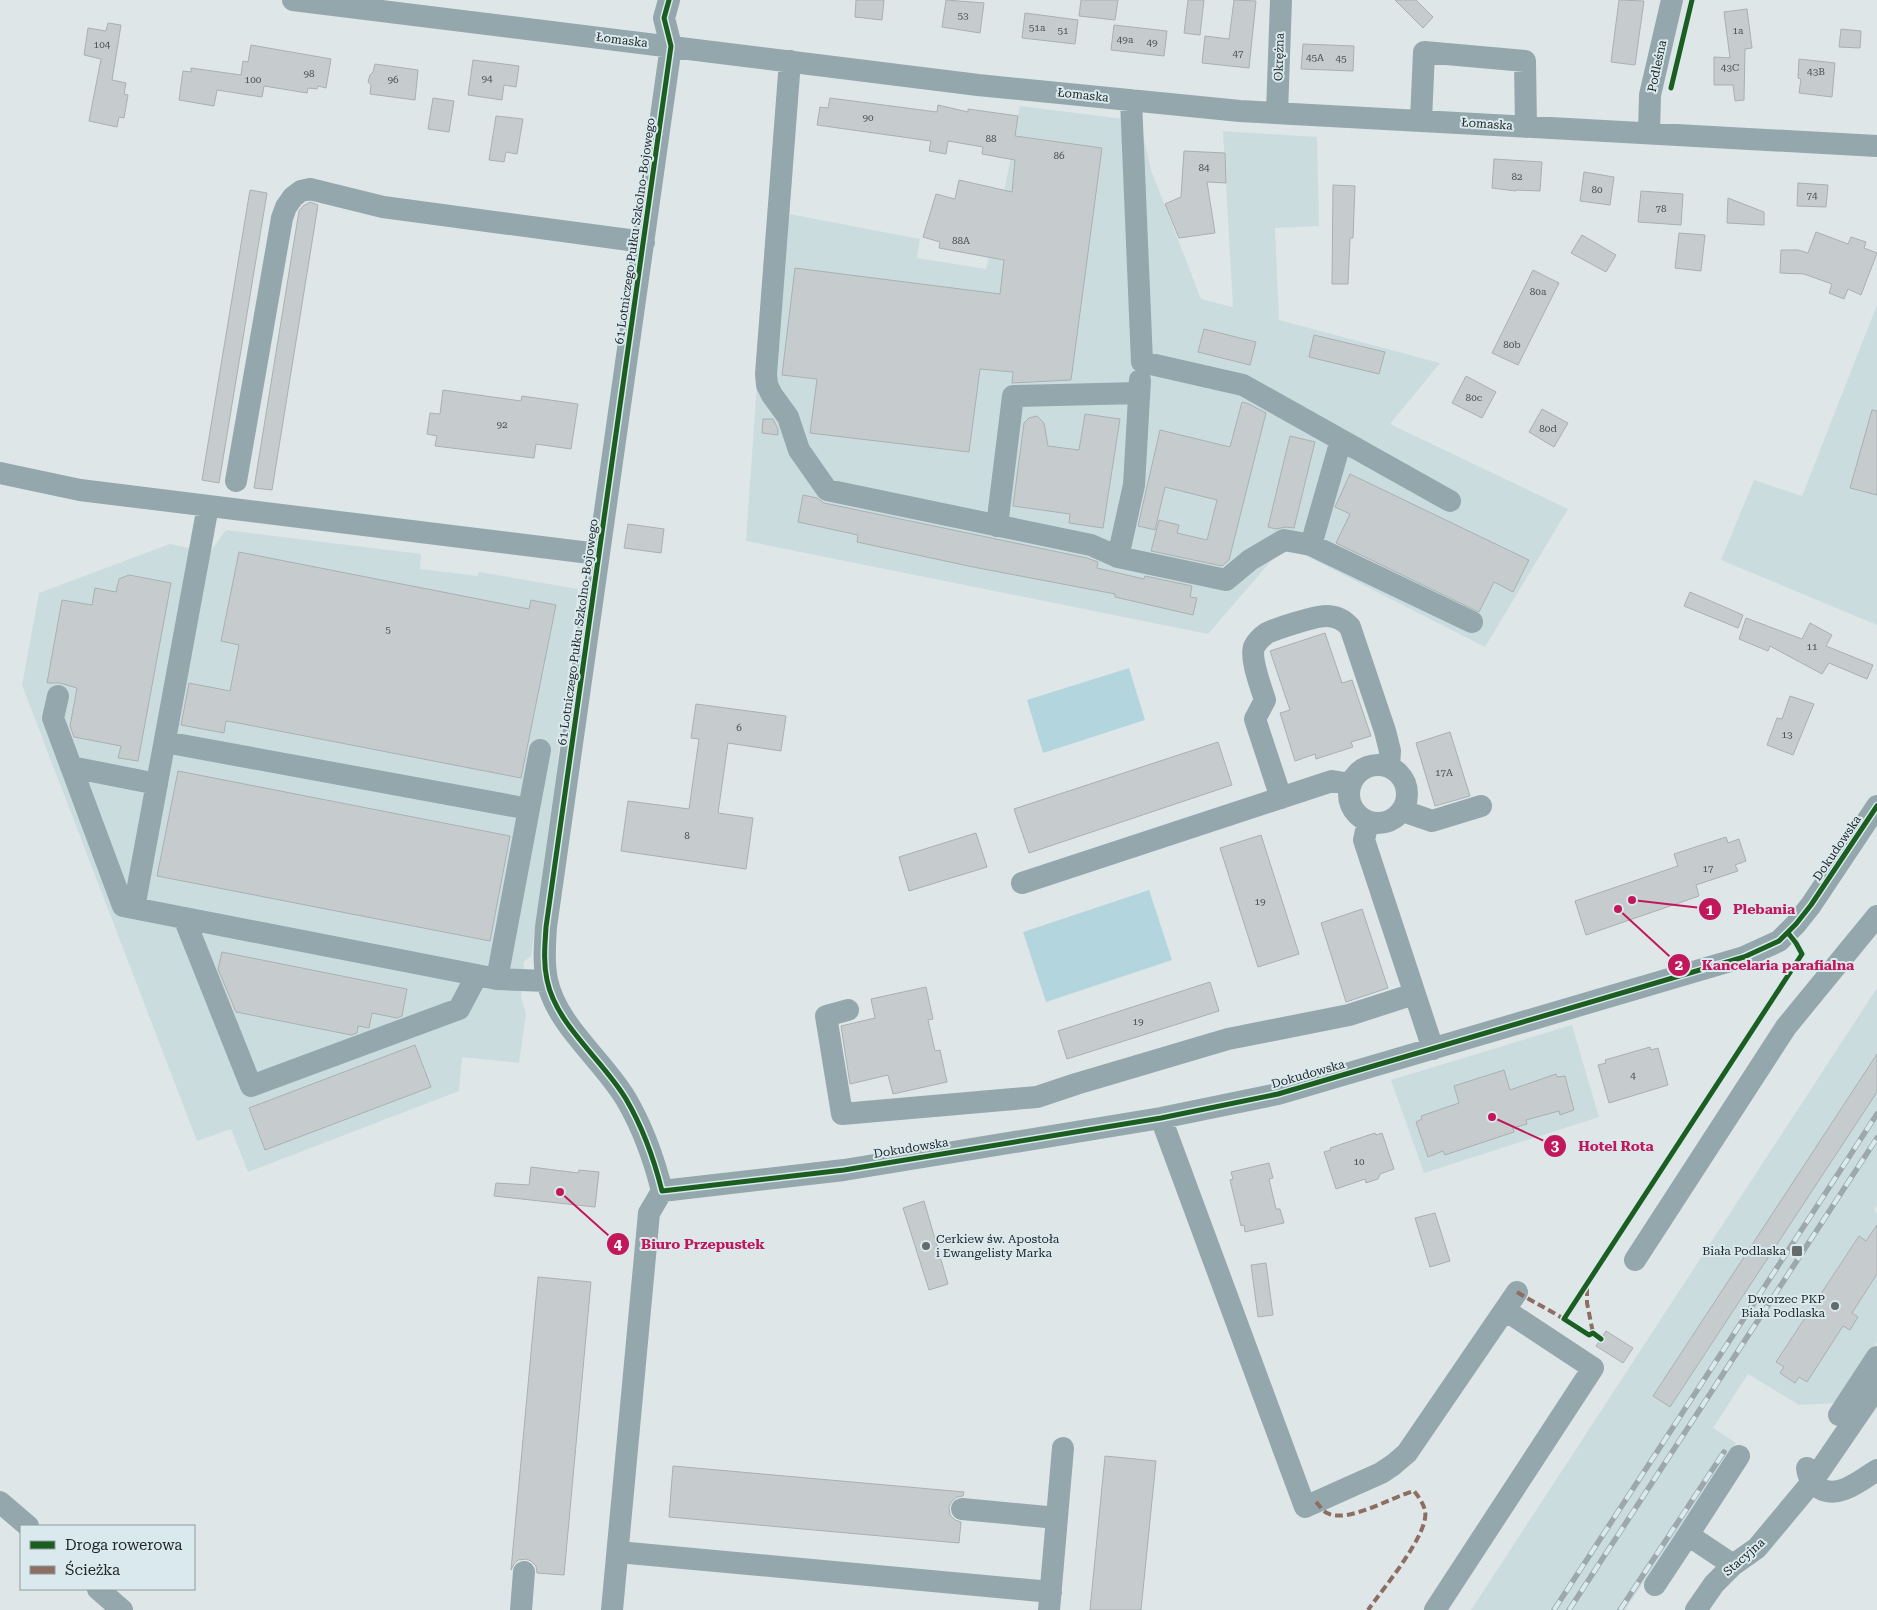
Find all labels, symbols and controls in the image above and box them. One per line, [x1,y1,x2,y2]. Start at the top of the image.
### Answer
house number: 53 [957,10,969,21]
house number: 51a [1029,22,1046,33]
house number: 51 [1057,25,1069,36]
house number: 1a [1732,25,1744,36]
street label: Łomaska [595,30,649,50]
street label: Okrężna [1271,32,1287,81]
house number: 49a [1117,34,1134,45]
house number: 49 [1146,37,1158,48]
street label: Podleśna [1645,38,1669,93]
house number: 104 [94,39,111,50]
house number: 47 [1232,48,1244,59]
house number: 45A [1306,52,1324,63]
house number: 45 [1335,53,1347,64]
house number: 43C [1721,62,1739,73]
house number: 43B [1807,66,1825,77]
house number: 98 [303,68,315,79]
house number: 94 [481,73,493,84]
house number: 100 [245,74,262,85]
house number: 96 [387,74,399,85]
street label: Łomaska [1057,85,1110,105]
house number: 90 [862,112,874,123]
street label: Łomaska [1461,115,1514,133]
street label: 61 Lotniczego Pułku Szkolno-Bojowego [612,117,658,345]
house number: 88 [985,133,997,144]
house number: 86 [1053,150,1065,161]
house number: 84 [1198,162,1210,173]
house number: 82 [1511,171,1523,182]
house number: 80 [1591,184,1603,195]
house number: 74 [1806,190,1818,201]
house number: 78 [1655,203,1667,214]
house number: 88A [952,235,970,246]
house number: 80a [1530,286,1547,297]
house number: 80b [1503,339,1521,350]
house number: 80c [1466,392,1483,403]
house number: 92 [496,419,508,430]
house number: 80d [1539,423,1557,434]
street label: 61 Lotniczego Pułku Szkolno-Bojowego [555,518,601,746]
house number: 5 [385,624,391,635]
house number: 11 [1806,641,1818,652]
house number: 6 [736,722,742,733]
house number: 13 [1781,729,1793,740]
house number: 17A [1435,767,1453,778]
street label: Dokudowska [1810,812,1864,883]
house number: 8 [684,830,690,841]
house number: 17 [1702,863,1714,874]
callout: Plebania [1698,895,1805,924]
house number: 19 [1254,896,1266,907]
text: 1 [1706,901,1715,919]
text: Plebania [1733,901,1796,917]
callout: Kancelaria parafialna [1666,950,1864,979]
text: 2 [1675,956,1683,974]
text: Kancelaria parafialna [1702,957,1855,973]
house number: 19 [1132,1016,1144,1027]
street label: Dokudowska [1270,1057,1347,1091]
house number: 4 [1630,1070,1636,1081]
callout: Hotel Rota [1543,1132,1663,1161]
street label: Dokudowska [872,1135,950,1161]
text: 3 [1551,1137,1560,1155]
text: Hotel Rota [1578,1138,1654,1154]
house number: 10 [1353,1156,1365,1167]
callout: Biuro Przepustek [606,1229,775,1258]
place label: Cerkiew św. Apostoła i Ewangelisty Marka [936,1232,1060,1260]
text: 4 [614,1235,623,1253]
text: Biuro Przepustek [641,1236,765,1252]
marker: Cerkiew św. Apostoła i Ewangelisty Marka [920,1240,932,1252]
place label: Biała Podlaska [1702,1244,1786,1258]
marker: Biała Podlaska [1790,1244,1804,1258]
place label: Dworzec PKP Biała Podlaska [1741,1292,1825,1320]
marker: Dworzec PKP Biała Podlaska [1829,1300,1841,1312]
legend [20,1525,195,1590]
street label: Stacyjna [1720,1535,1768,1579]
text: Droga rowerowa [65,1536,182,1554]
text: Ścieżka [65,1560,120,1579]

